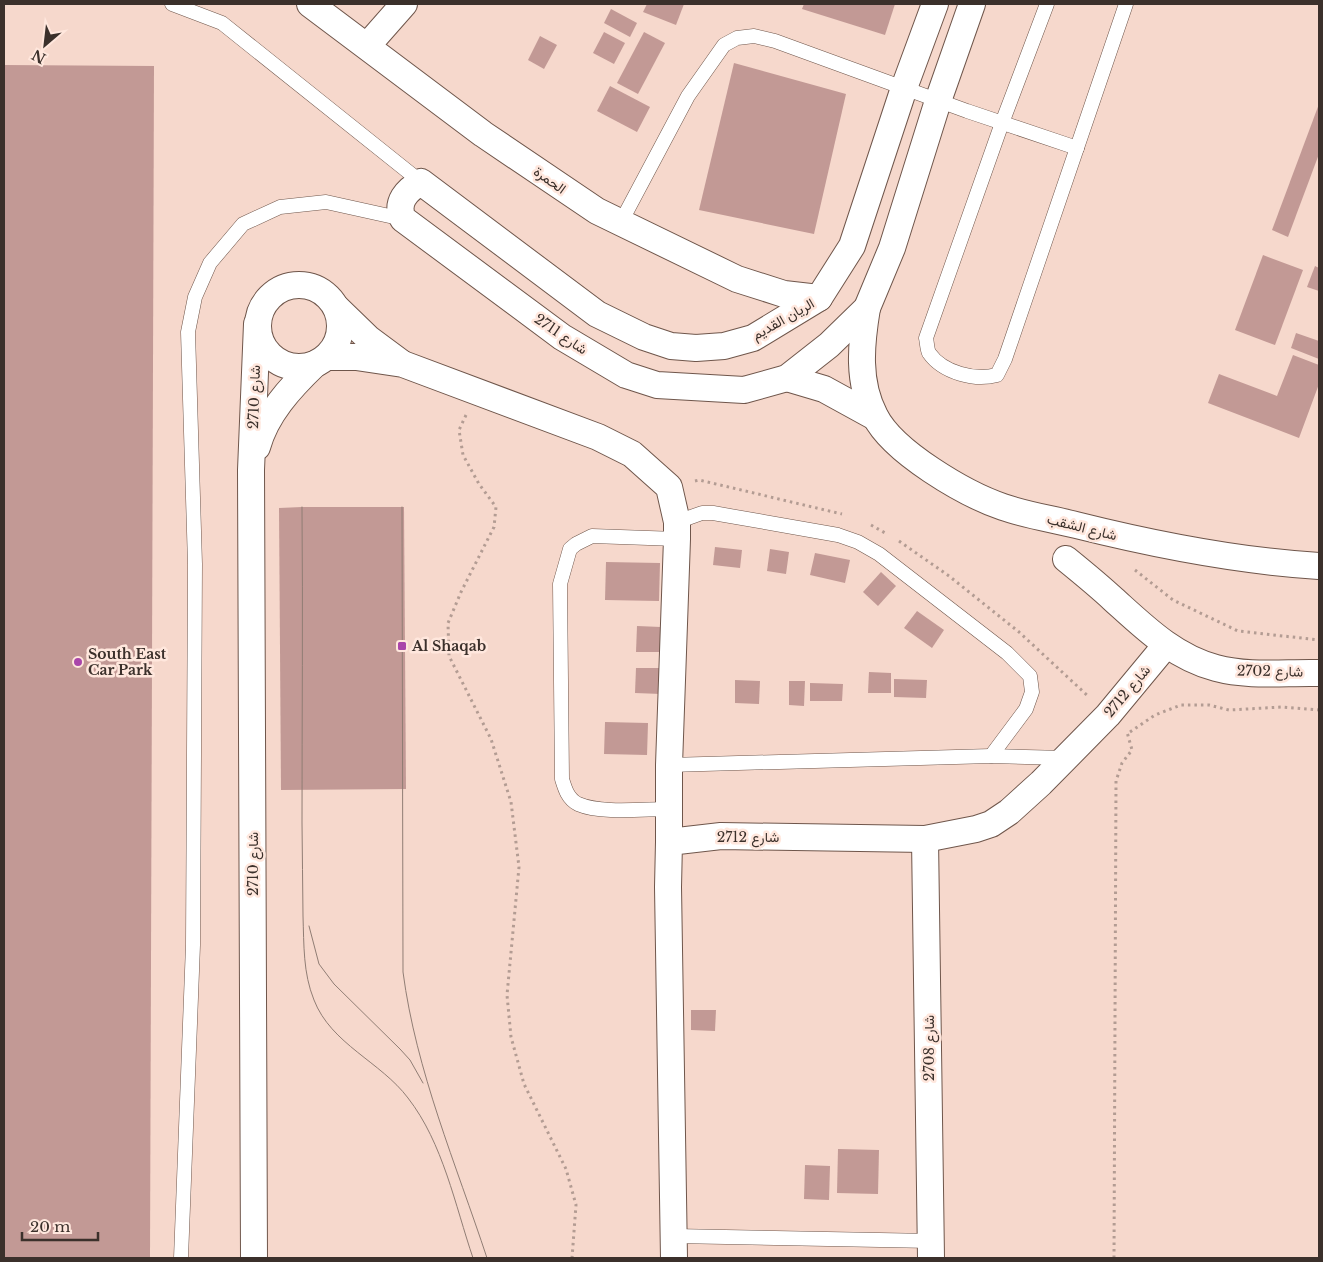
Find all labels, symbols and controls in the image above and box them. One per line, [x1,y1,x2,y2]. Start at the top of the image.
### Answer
north arrow [20,20,70,70]
text: N [29,45,49,68]
street label: الحمرة [530,162,570,198]
street label: الريان القديم [749,294,817,344]
street label: شارع 2711 [530,310,591,360]
street label: شارع 2710 [244,365,266,429]
street label: شارع الشقب [1045,510,1119,546]
place label: Al Shaqab [411,637,486,655]
marker: Al Shaqab [396,640,408,652]
place label: South East Car Park [88,645,167,679]
marker: South East Car Park [72,656,84,668]
street label: شارع 2712 [1100,661,1156,722]
street label: شارع 2702 [1237,661,1303,683]
street label: شارع 2712 [717,828,779,848]
street label: شارع 2710 [244,832,264,896]
street label: شارع 2708 [920,1015,940,1081]
scale bar [22,1210,99,1242]
text: 20 m [30,1217,70,1236]

